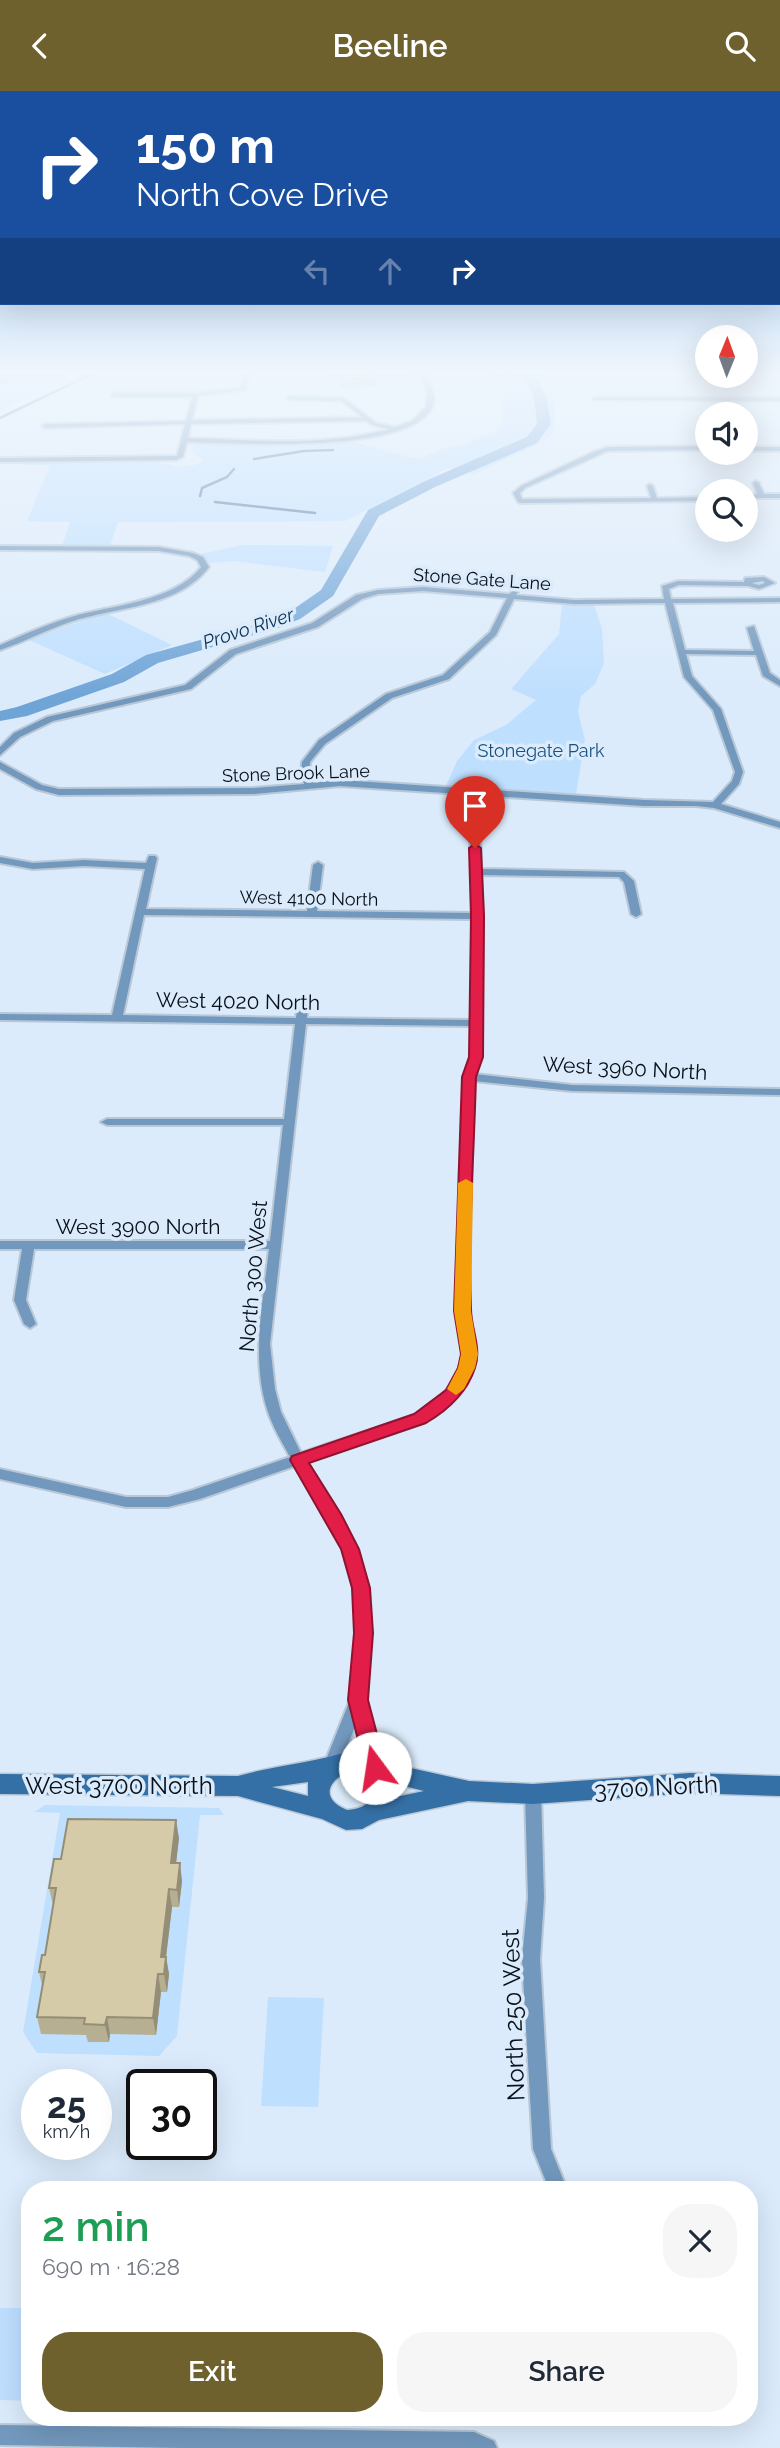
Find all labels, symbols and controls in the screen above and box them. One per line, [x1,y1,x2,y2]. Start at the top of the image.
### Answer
icon: back [21,27,59,65]
text: Beeline [332,27,448,64]
icon: search [721,27,759,65]
text: 150 m [136,117,275,174]
icon: right [21,119,112,210]
text: North Cove Drive [136,176,388,213]
icon: left [298,252,336,290]
icon: ahead [371,252,409,290]
icon: right [444,252,482,290]
north arrow [695,325,758,389]
map controls [695,325,758,542]
button: sound [695,402,758,465]
button: search [695,479,758,542]
street label: Stone Gate Lane [412,564,552,594]
water label: Provo River [200,602,298,653]
park label: Stonegate Park [477,740,605,761]
street label: Stone Brook Lane [222,760,371,786]
pin [445,776,505,848]
icon: arrive [456,787,494,825]
street label: West 4100 North [239,886,379,910]
street label: West 4020 North [156,987,320,1015]
street label: West 3960 North [542,1051,708,1085]
street label: North 300 West [234,1199,272,1353]
street label: West 3900 North [55,1214,221,1239]
position arrow [338,1731,412,1805]
street label: 3700 North [593,1769,719,1805]
street label: West 3700 North [25,1771,213,1800]
street label: North 250 West [496,1929,530,2101]
speed limit sign: 30 [126,2069,217,2160]
text: 25 [47,2085,86,2126]
text: km/h [43,2121,90,2142]
text: 2 min [42,2202,150,2251]
button: close [663,2204,737,2278]
text: 690 m · 16:28 [42,2253,180,2280]
button: Exit [42,2332,383,2412]
button: Share [397,2332,737,2412]

